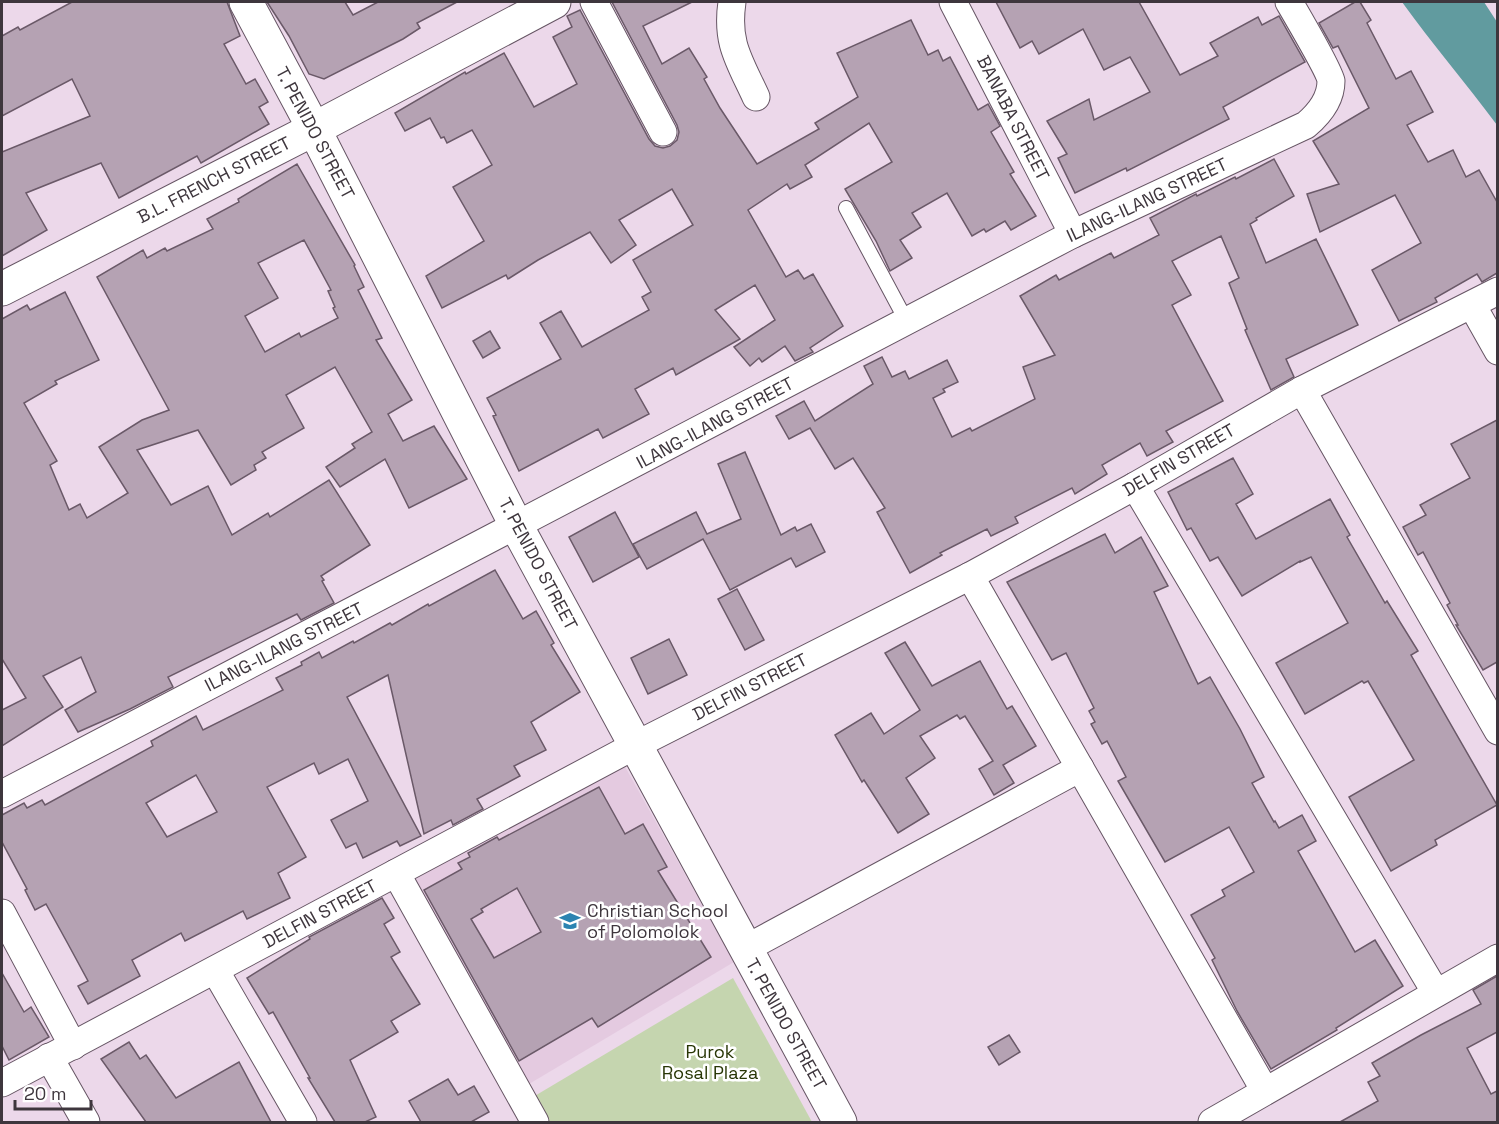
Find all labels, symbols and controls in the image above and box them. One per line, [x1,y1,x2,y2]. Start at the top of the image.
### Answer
street label: BANABA STREET [972,51,1055,185]
street label: T. PENIDO STREET [271,63,360,203]
street label: B.L. FRENCH STREET [133,131,295,228]
street label: ILANG-ILANG STREET [1063,152,1231,247]
street label: ILANG-ILANG STREET [632,371,798,474]
street label: DELFIN STREET [1118,418,1239,501]
street label: T. PENIDO STREET [494,494,583,634]
street label: ILANG-ILANG STREET [201,596,367,697]
street label: DELFIN STREET [688,648,811,725]
street label: DELFIN STREET [259,874,381,953]
place label: Christian School of Polomolok [587,899,728,943]
school or university icon: Christian School of Polomolok [558,909,582,933]
street label: T. PENIDO STREET [741,954,832,1094]
park label: Purok Rosal Plaza [662,1040,758,1084]
scale bar [15,1073,92,1111]
text: 20 m [24,1082,67,1105]

